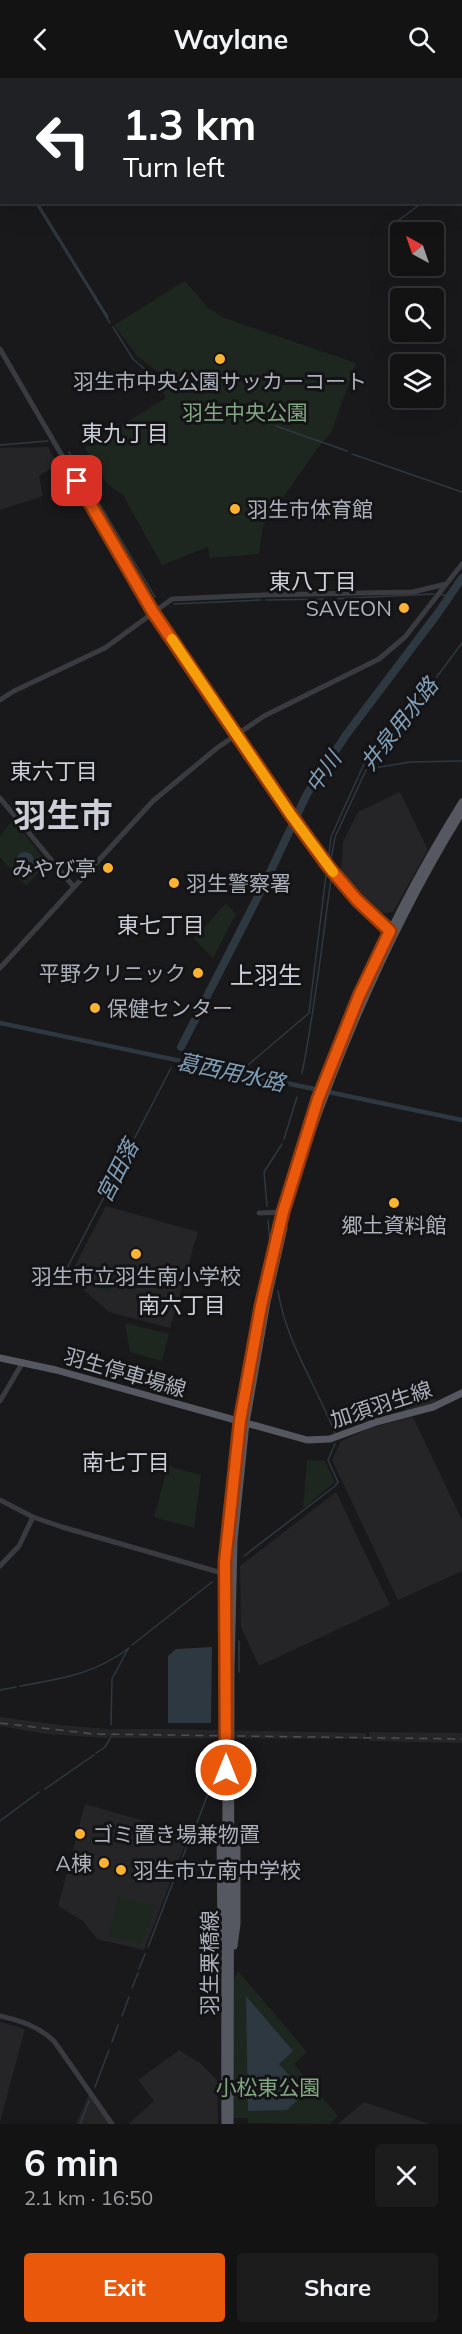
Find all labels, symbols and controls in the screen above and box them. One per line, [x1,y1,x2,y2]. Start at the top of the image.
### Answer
text: Waylane [174,22,288,56]
icon: back [24,23,57,56]
icon: search [405,23,438,56]
text: 1.3 km [123,98,256,151]
icon: left [24,102,102,180]
text: Turn left [123,150,225,184]
north arrow [390,222,444,276]
map controls [390,222,444,408]
button: search [390,288,444,342]
marker: 羽生市中央公園サッカーコート [213,352,227,366]
button: layers [390,354,444,408]
place label: 羽生市中央公園サッカーコート [73,368,367,394]
park label: 羽生中央公園 [182,399,308,425]
district label: 東九丁目 [81,419,169,447]
pin [51,455,102,506]
icon: arrive [60,464,93,497]
place label: 羽生市体育館 [247,496,373,522]
marker: 羽生市体育館 [228,502,242,516]
district label: 東八丁目 [269,567,357,595]
place label: SAVEON [306,595,392,621]
marker: SAVEON [397,601,411,615]
water label: 井泉用水路 [354,670,445,776]
water label: 中川 [299,744,348,798]
district label: 東六丁目 [10,757,98,785]
district label: 羽生市 [14,794,113,835]
place label: みやび亭 [12,855,96,881]
marker: みやび亭 [101,861,115,875]
place label: 羽生警察署 [186,870,291,896]
marker: 羽生警察署 [167,876,181,890]
district label: 東七丁目 [117,911,205,939]
place label: 平野クリニック [39,960,186,986]
district label: 上羽生 [230,960,302,990]
marker: 平野クリニック [191,966,205,980]
place label: 保健センター [107,995,233,1021]
marker: 保健センター [88,1001,102,1015]
water label: 葛西用水路 [174,1047,290,1098]
water label: 宮田落 [90,1133,146,1207]
marker: 郷土資料館 [387,1196,401,1210]
place label: 郷土資料館 [342,1212,447,1238]
marker: 羽生市立羽生南小学校 [129,1247,143,1261]
place label: 羽生市立羽生南小学校 [31,1263,241,1289]
district label: 南六丁目 [138,1291,226,1319]
street label: 羽生停車場線 [61,1342,189,1402]
street label: 加須羽生線 [327,1375,435,1433]
district label: 南七丁目 [82,1448,170,1476]
position arrow [194,1738,258,1802]
place label: ゴミ置き場兼物置 [92,1821,260,1847]
marker: ゴミ置き場兼物置 [73,1827,87,1841]
place label: A棟 [56,1850,92,1876]
marker: A棟 [97,1856,111,1870]
place label: 羽生市立南中学校 [133,1857,301,1883]
marker: 羽生市立南中学校 [114,1863,128,1877]
street label: 羽生栗橋線 [196,1911,222,2016]
park label: 小松東公園 [216,2074,321,2100]
text: 6 min [24,2140,119,2185]
button: close [375,2144,438,2207]
text: 2.1 km · 16:50 [24,2185,153,2210]
button: Exit [24,2253,225,2322]
button: Share [237,2253,438,2322]

